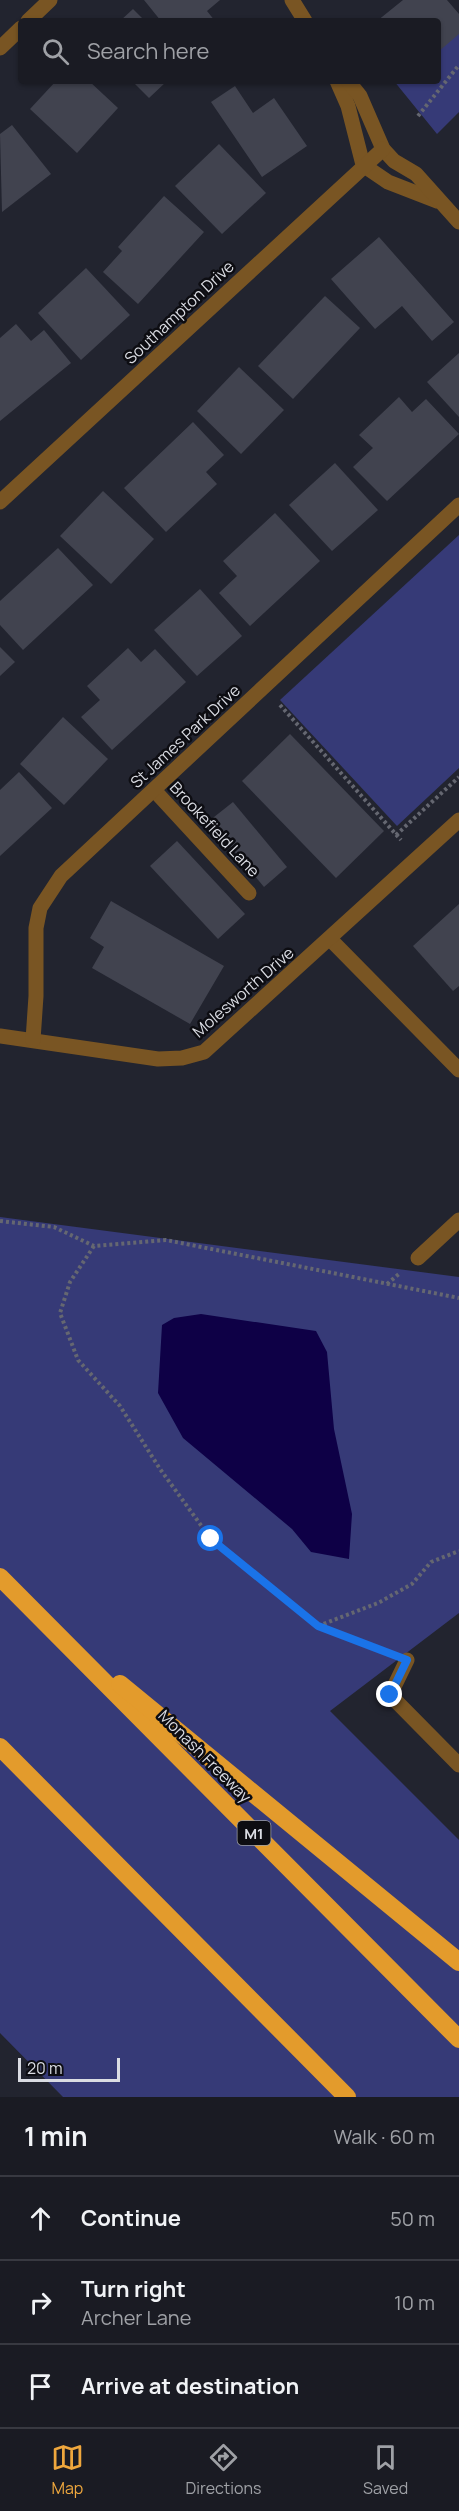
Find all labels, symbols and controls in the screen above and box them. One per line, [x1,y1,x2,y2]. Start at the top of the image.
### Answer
search box [18,18,441,84]
icon: search [39,35,72,68]
text: Search here [87,36,209,66]
street label: Southampton Drive [119,255,239,369]
street label: St James Park Drive [125,679,245,793]
street label: Brookefield Lane [165,777,265,881]
street label: Molesworth Drive [188,942,298,1042]
route start [197,1525,223,1551]
route end [376,1681,402,1707]
street label: Monash Freeway [154,1705,257,1808]
road number: M1 [238,1821,270,1845]
scale bar [18,2055,120,2082]
text: 20 m [27,2057,63,2079]
text: 1 min [24,2118,88,2154]
text: Walk · 60 m [333,2123,435,2150]
icon: ahead [24,2202,57,2235]
text: Continue [81,2203,181,2233]
text: 50 m [390,2205,435,2232]
text: Turn right [81,2274,186,2304]
icon: right [24,2286,57,2319]
text: 10 m [394,2289,435,2316]
text: Archer Lane [81,2304,191,2331]
icon: arrive [24,2370,57,2403]
text: Arrive at destination [81,2371,299,2401]
tab: Map [51,2441,84,2499]
tab: Directions [186,2441,261,2499]
tab: Saved [363,2441,408,2499]

